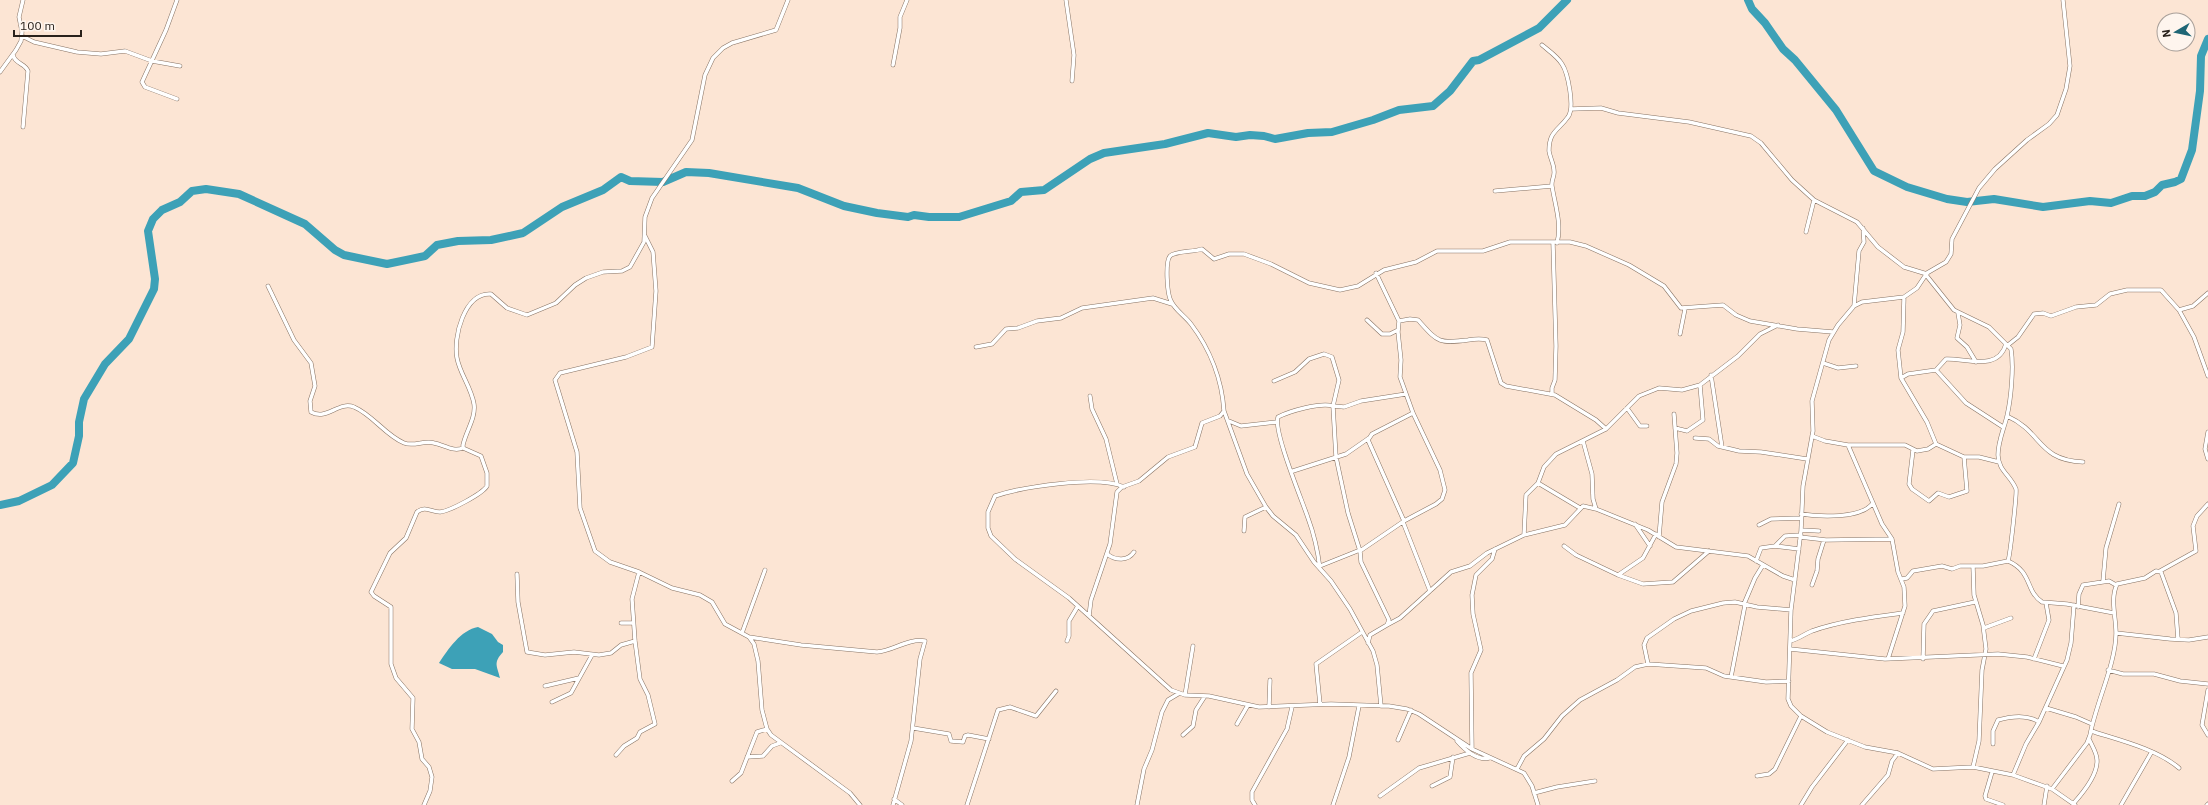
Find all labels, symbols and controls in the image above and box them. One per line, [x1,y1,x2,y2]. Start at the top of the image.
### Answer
scale bar [14,12,81,38]
north arrow [2156,12,2196,52]
text: 100 m [20,18,55,33]
text: N [2159,29,2174,39]

